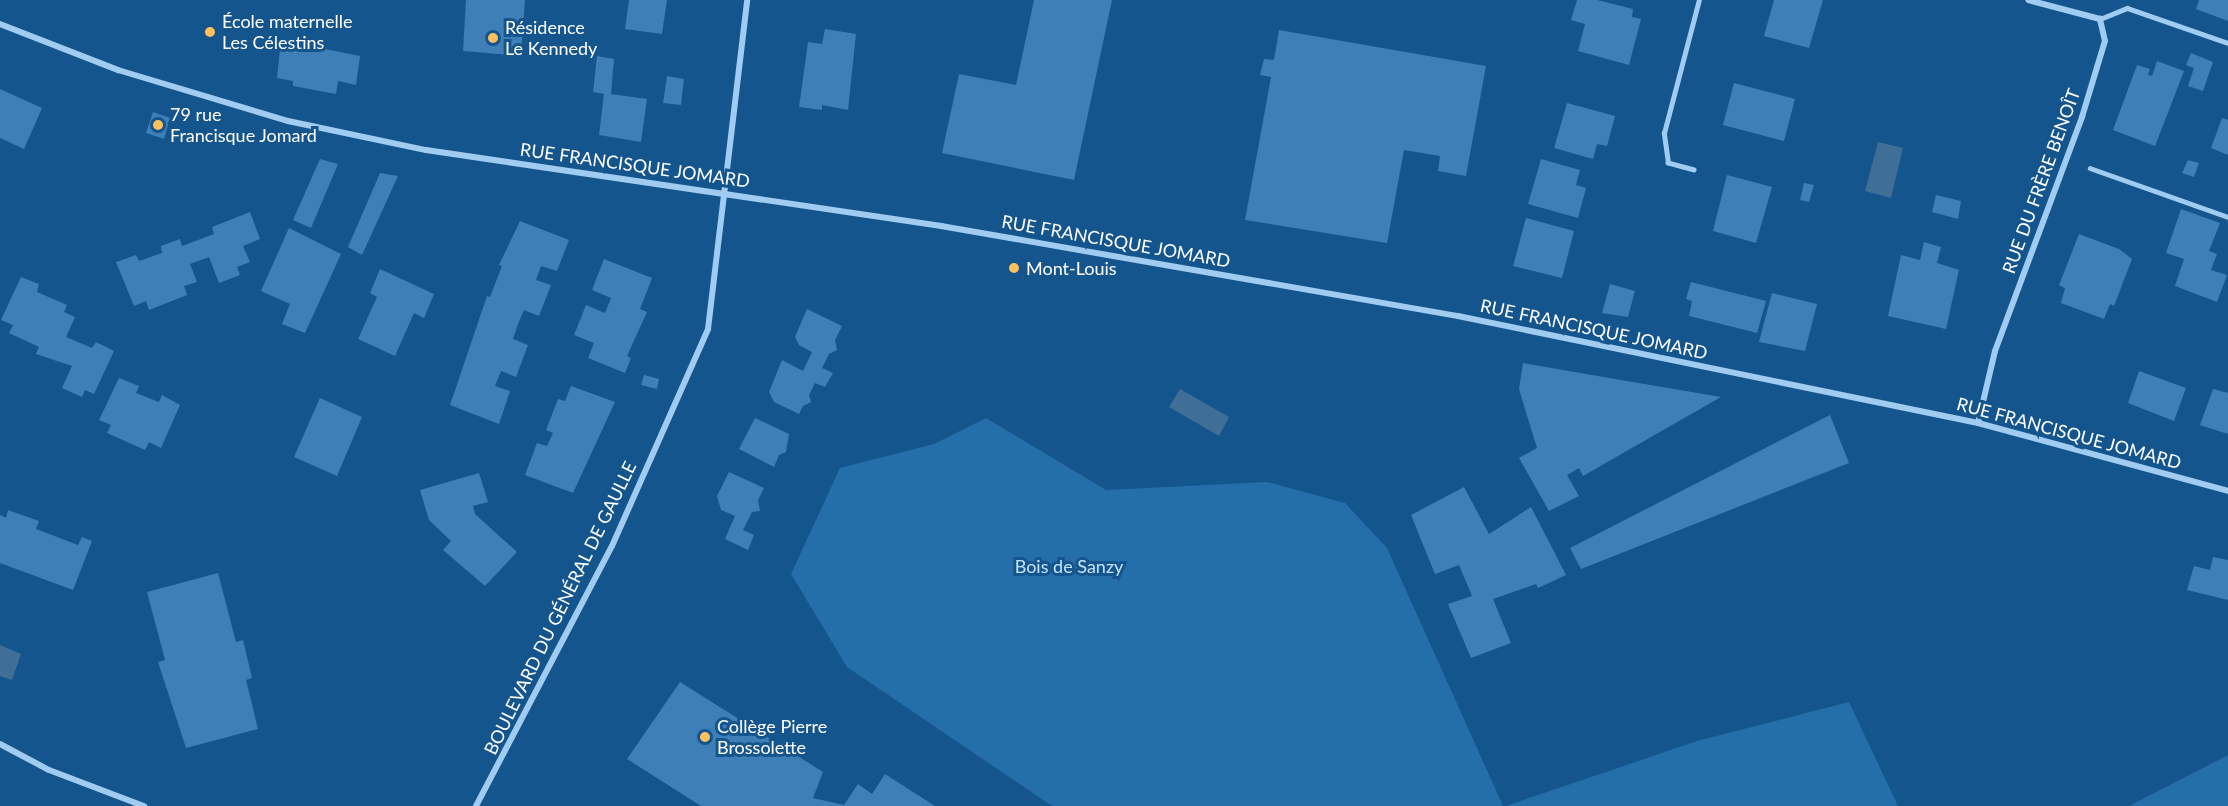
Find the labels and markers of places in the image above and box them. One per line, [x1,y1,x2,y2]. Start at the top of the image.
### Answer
place label: École maternelle Les Célestins [222,11,353,54]
place label: Résidence Le Kennedy [505,17,597,60]
marker: École maternelle Les Célestins [203,25,217,39]
marker: Résidence Le Kennedy [486,31,500,45]
place label: 79 rue Francisque Jomard [170,104,317,146]
marker: 79 rue Francisque Jomard [151,118,165,132]
place label: Mont-Louis [1026,257,1117,279]
marker: Mont-Louis [1007,261,1021,275]
place label: Collège Pierre Brossolette [717,716,827,758]
marker: Collège Pierre Brossolette [698,730,712,744]

